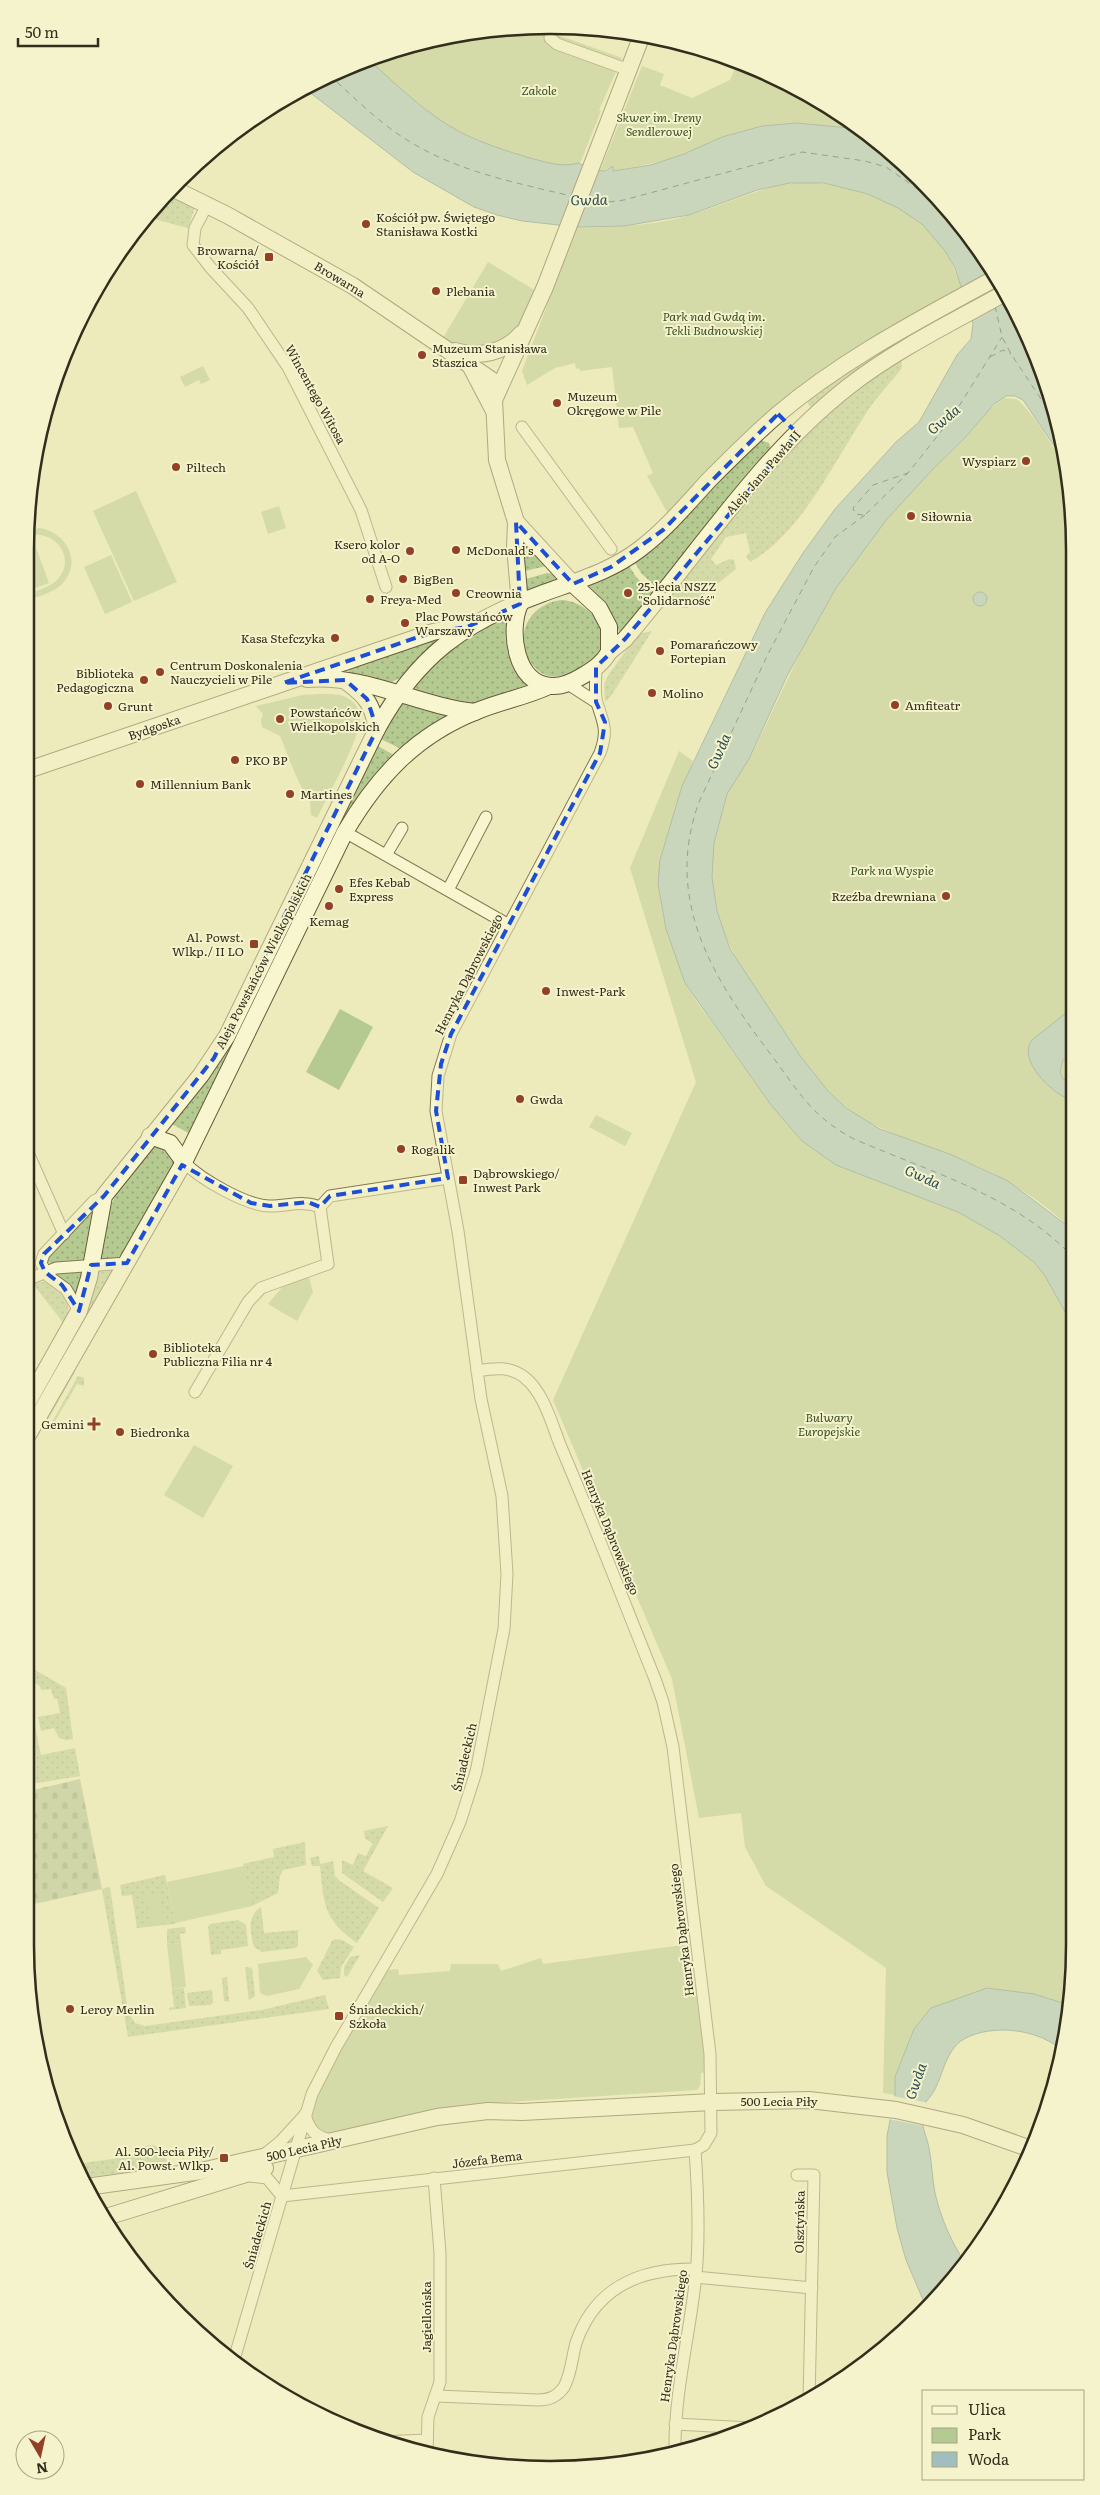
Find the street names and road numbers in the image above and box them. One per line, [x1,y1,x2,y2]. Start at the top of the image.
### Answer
street label: Browarna [311,257,370,302]
street label: Wincentego Witosa [281,341,351,447]
street label: Aleja Jana Pawła II [721,426,805,518]
street label: Bydgoska [125,709,183,744]
street label: Aleja Powstańców Wielkopolskich [211,870,315,1052]
street label: Henryka Dąbrowskiego [430,910,506,1038]
street label: Henryka Dąbrowskiego [578,1467,644,1597]
street label: Śniadeckich [447,1721,481,1793]
street label: Henryka Dąbrowskiego [664,1862,698,1998]
street label: 500 Lecia Piły [740,2092,818,2110]
street label: 500 Lecia Piły [264,2131,344,2165]
street label: Józefa Bema [451,2146,524,2172]
street label: Olsztyńska [789,2190,809,2254]
street label: Śniadeckich [239,2199,275,2271]
street label: Henryka Dąbrowskiego [655,2268,691,2404]
street label: Jagiellońska [417,2281,435,2353]

